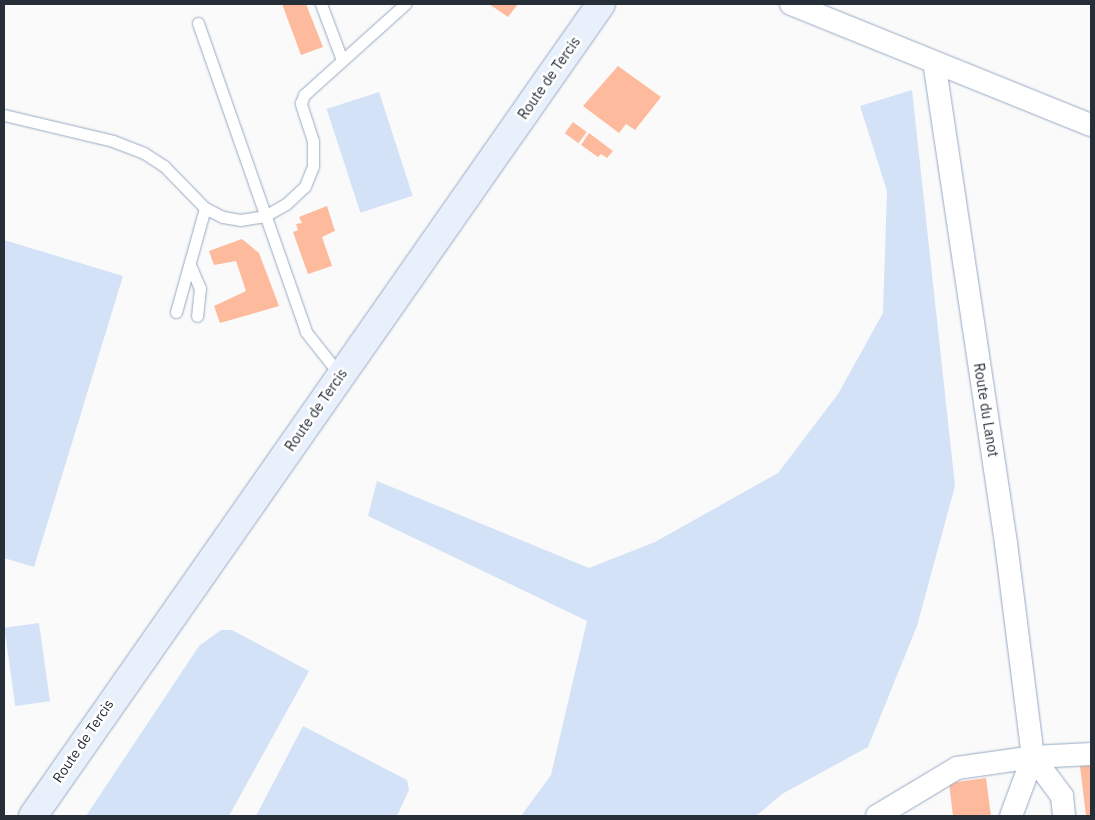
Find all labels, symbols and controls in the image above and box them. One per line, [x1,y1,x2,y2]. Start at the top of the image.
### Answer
street label: Route de Tercis [514,34,584,122]
street label: Route du Lanot [970,362,1002,458]
street label: Route de Tercis [281,366,351,454]
street label: Route de Tercis [49,696,117,786]

